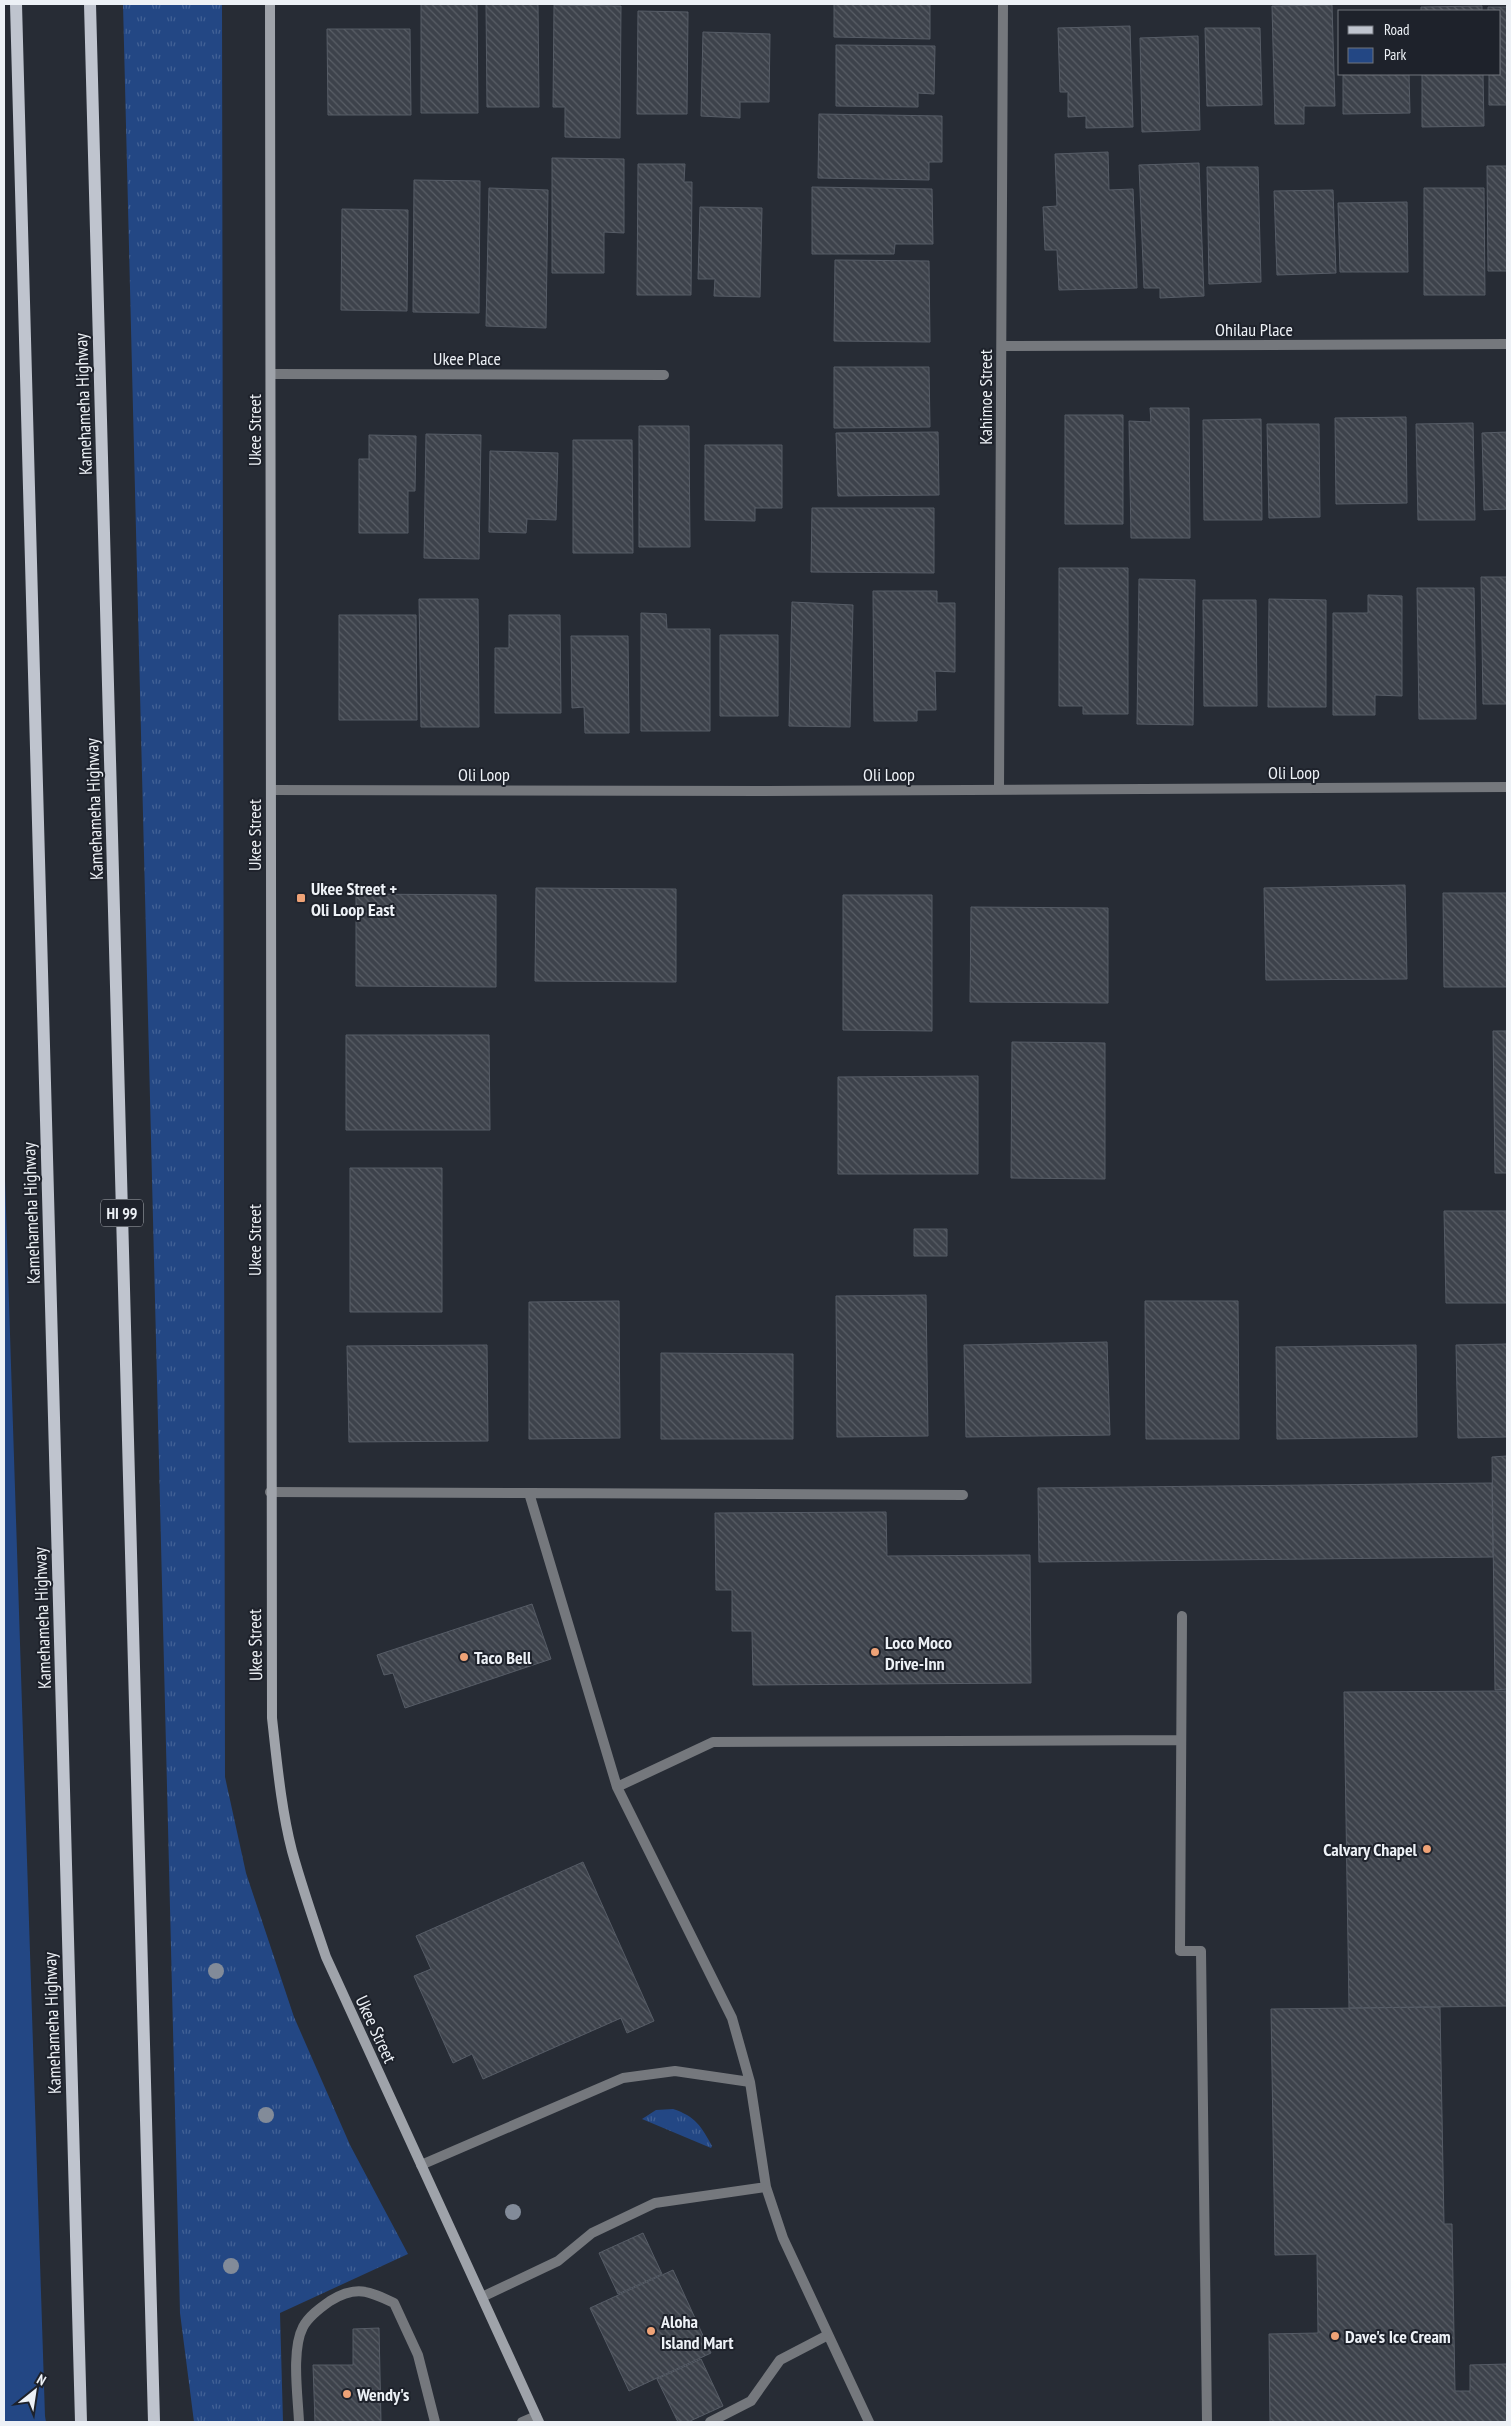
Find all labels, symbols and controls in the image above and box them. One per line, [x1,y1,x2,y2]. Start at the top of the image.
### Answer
legend [1338,10,1501,75]
text: Road [1384,20,1410,39]
text: Park [1384,45,1406,64]
street label: Ohilau Place [1215,318,1293,341]
street label: Kamehameha Highway [69,332,97,475]
street label: Ukee Place [433,347,501,370]
street label: Kahimoe Street [974,349,997,445]
street label: Ukee Street [243,394,266,466]
street label: Kamehameha Highway [80,737,108,880]
street label: Oli Loop [1268,761,1320,784]
street label: Oli Loop [458,763,510,786]
street label: Oli Loop [863,763,915,786]
street label: Ukee Street [243,799,266,871]
place label: Ukee Street + Oli Loop East [311,877,397,921]
marker: Ukee Street + Oli Loop East [295,892,307,904]
street label: Kamehameha Highway [17,1141,45,1284]
road number: HI 99 [101,1200,143,1226]
street label: Ukee Street [243,1204,266,1276]
street label: Kamehameha Highway [28,1546,56,1689]
street label: Ukee Street [243,1609,267,1681]
place label: Loco Moco Drive-Inn [885,1631,952,1675]
place label: Taco Bell [474,1646,532,1669]
marker: Loco Moco Drive-Inn [869,1646,881,1658]
marker: Taco Bell [458,1651,470,1663]
place label: Calvary Chapel [1323,1838,1418,1861]
marker: Calvary Chapel [1421,1843,1433,1855]
street label: Kamehameha Highway [38,1951,66,2094]
street label: Ukee Street [350,1992,402,2067]
place label: Aloha Island Mart [660,2310,734,2354]
marker: Aloha Island Mart [645,2325,657,2337]
place label: Dave's Ice Cream [1345,2325,1451,2348]
marker: Dave's Ice Cream [1329,2330,1341,2342]
north arrow [10,2366,60,2416]
text: N [34,2370,49,2389]
place label: Wendy's [356,2383,409,2406]
marker: Wendy's [341,2388,353,2400]

